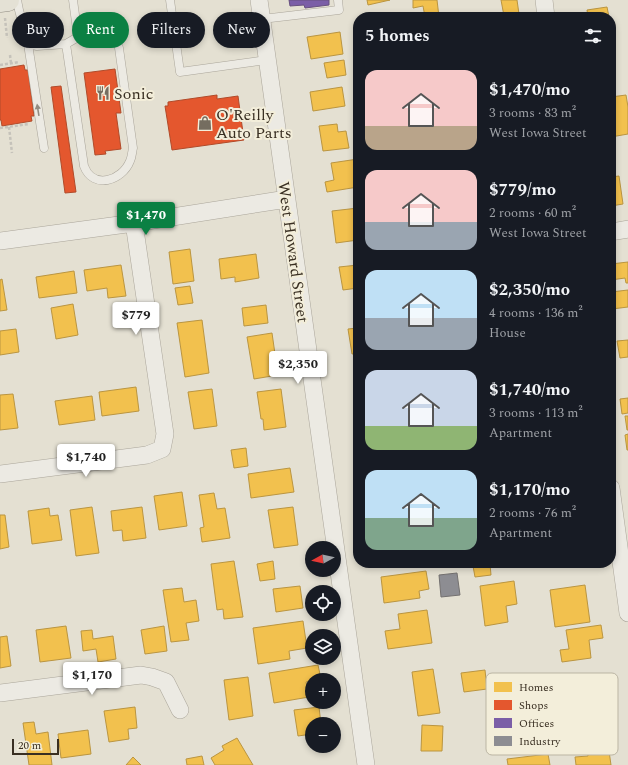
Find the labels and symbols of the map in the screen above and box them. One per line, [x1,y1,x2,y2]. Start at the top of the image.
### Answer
place label: Sonic [114,82,153,106]
restaurant icon: Sonic [95,85,111,101]
place label: O'Reilly Auto Parts [216,103,292,145]
one-way arrow [35,104,41,116]
shop icon: O'Reilly Auto Parts [197,115,213,131]
street label: West Howard Street [271,180,315,325]
pin: $1,470 [113,202,179,236]
pin: $779 [112,302,160,336]
pin: $2,350 [265,351,331,385]
pin: $1,740 [53,444,119,478]
north arrow [305,541,341,577]
pin: $1,170 [59,662,125,696]
legend [486,673,618,755]
text: Homes [519,679,553,696]
text: Shops [519,697,548,714]
text: Offices [519,715,554,732]
text: Industry [519,733,561,750]
scale bar [12,737,59,756]

